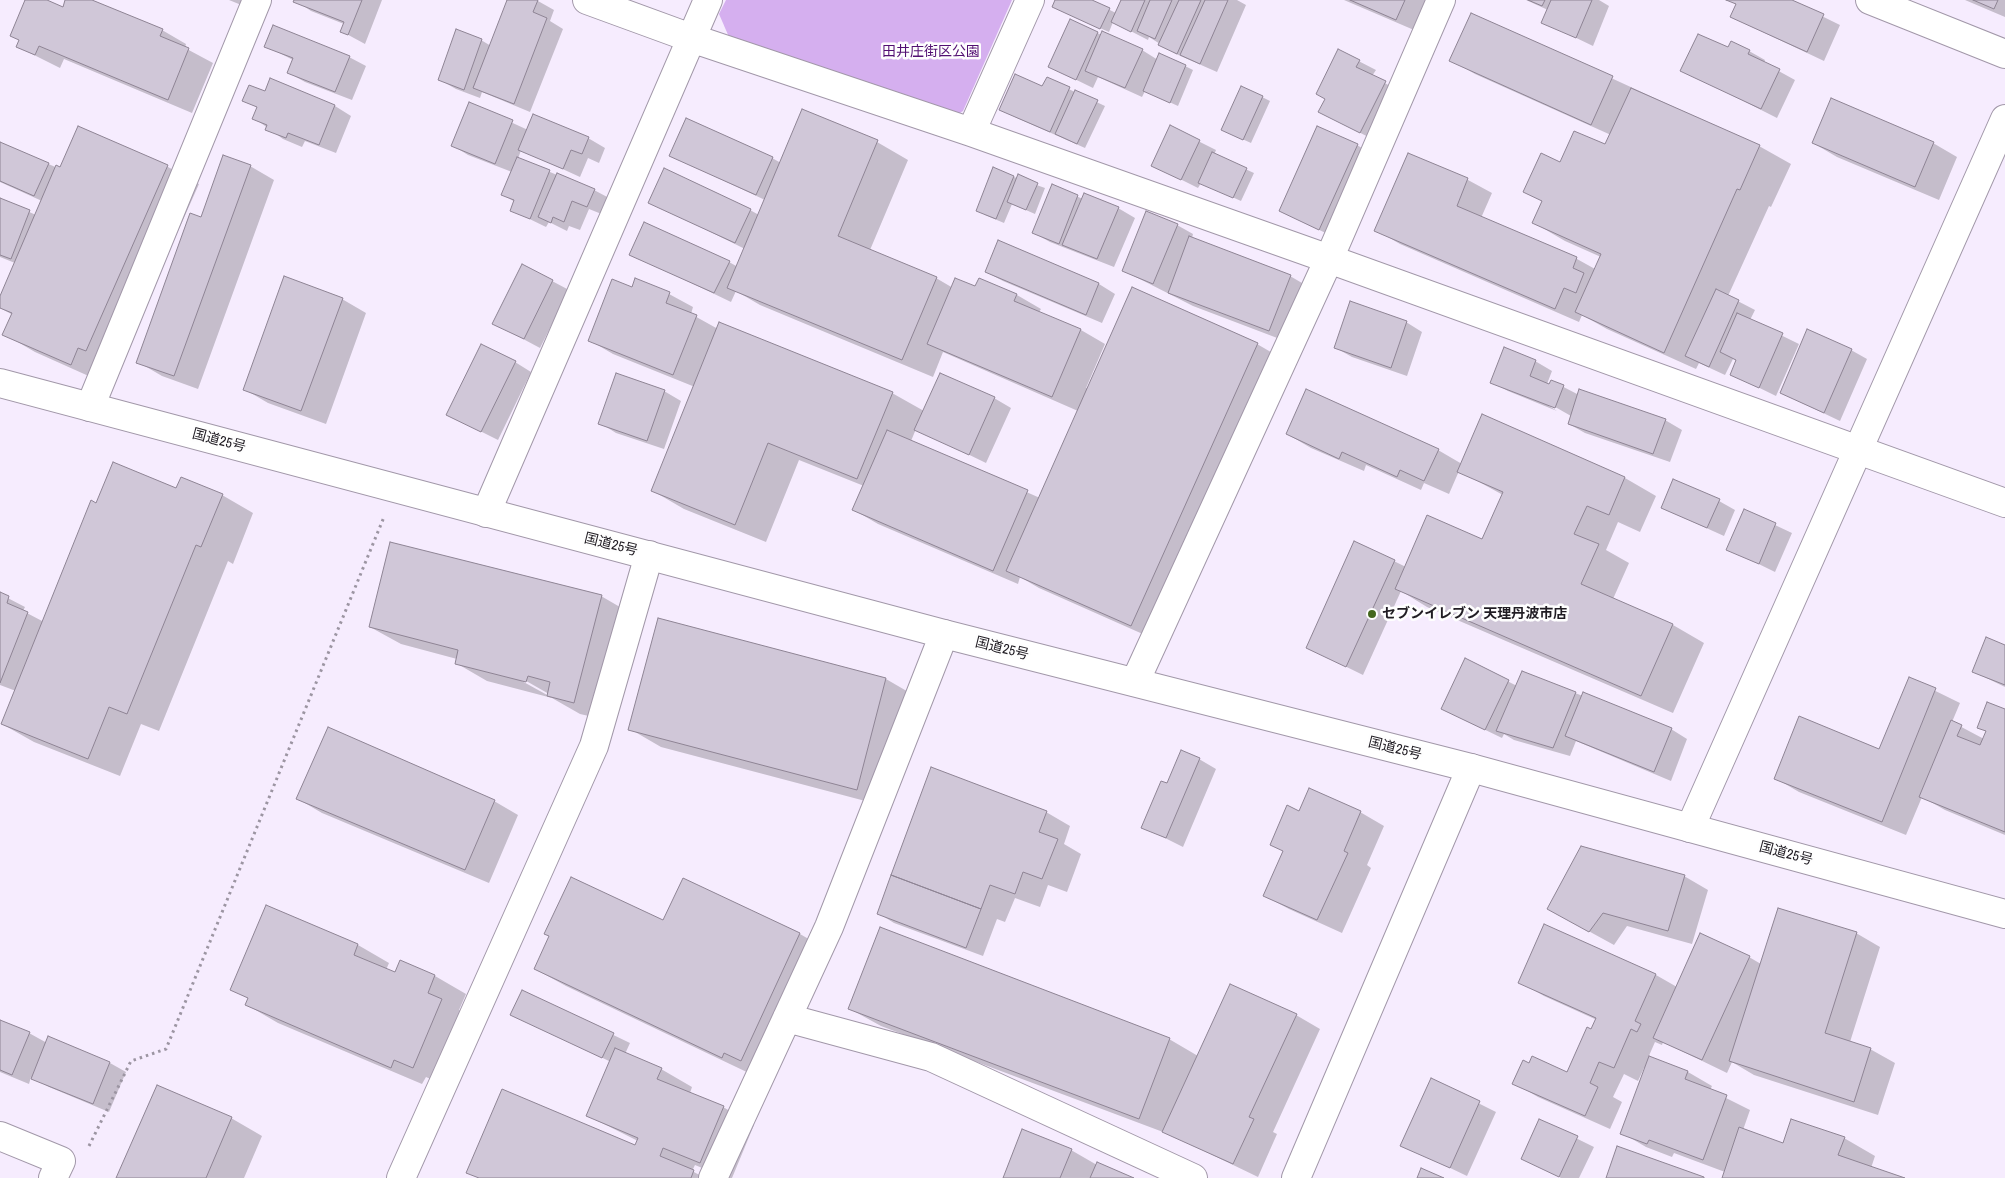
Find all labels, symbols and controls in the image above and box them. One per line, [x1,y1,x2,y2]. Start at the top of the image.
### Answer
park label: 田井庄街区公園 [882,44,980,60]
street label: 国道25号 [190,426,248,456]
street label: 国道25号 [582,530,640,560]
place label: セブンイレブン 天理丹波市店 [1382,606,1567,622]
marker: セブンイレブン 天理丹波市店 [1366,608,1378,620]
street label: 国道25号 [973,634,1031,664]
street label: 国道25号 [1366,734,1424,764]
street label: 国道25号 [1757,839,1815,869]

